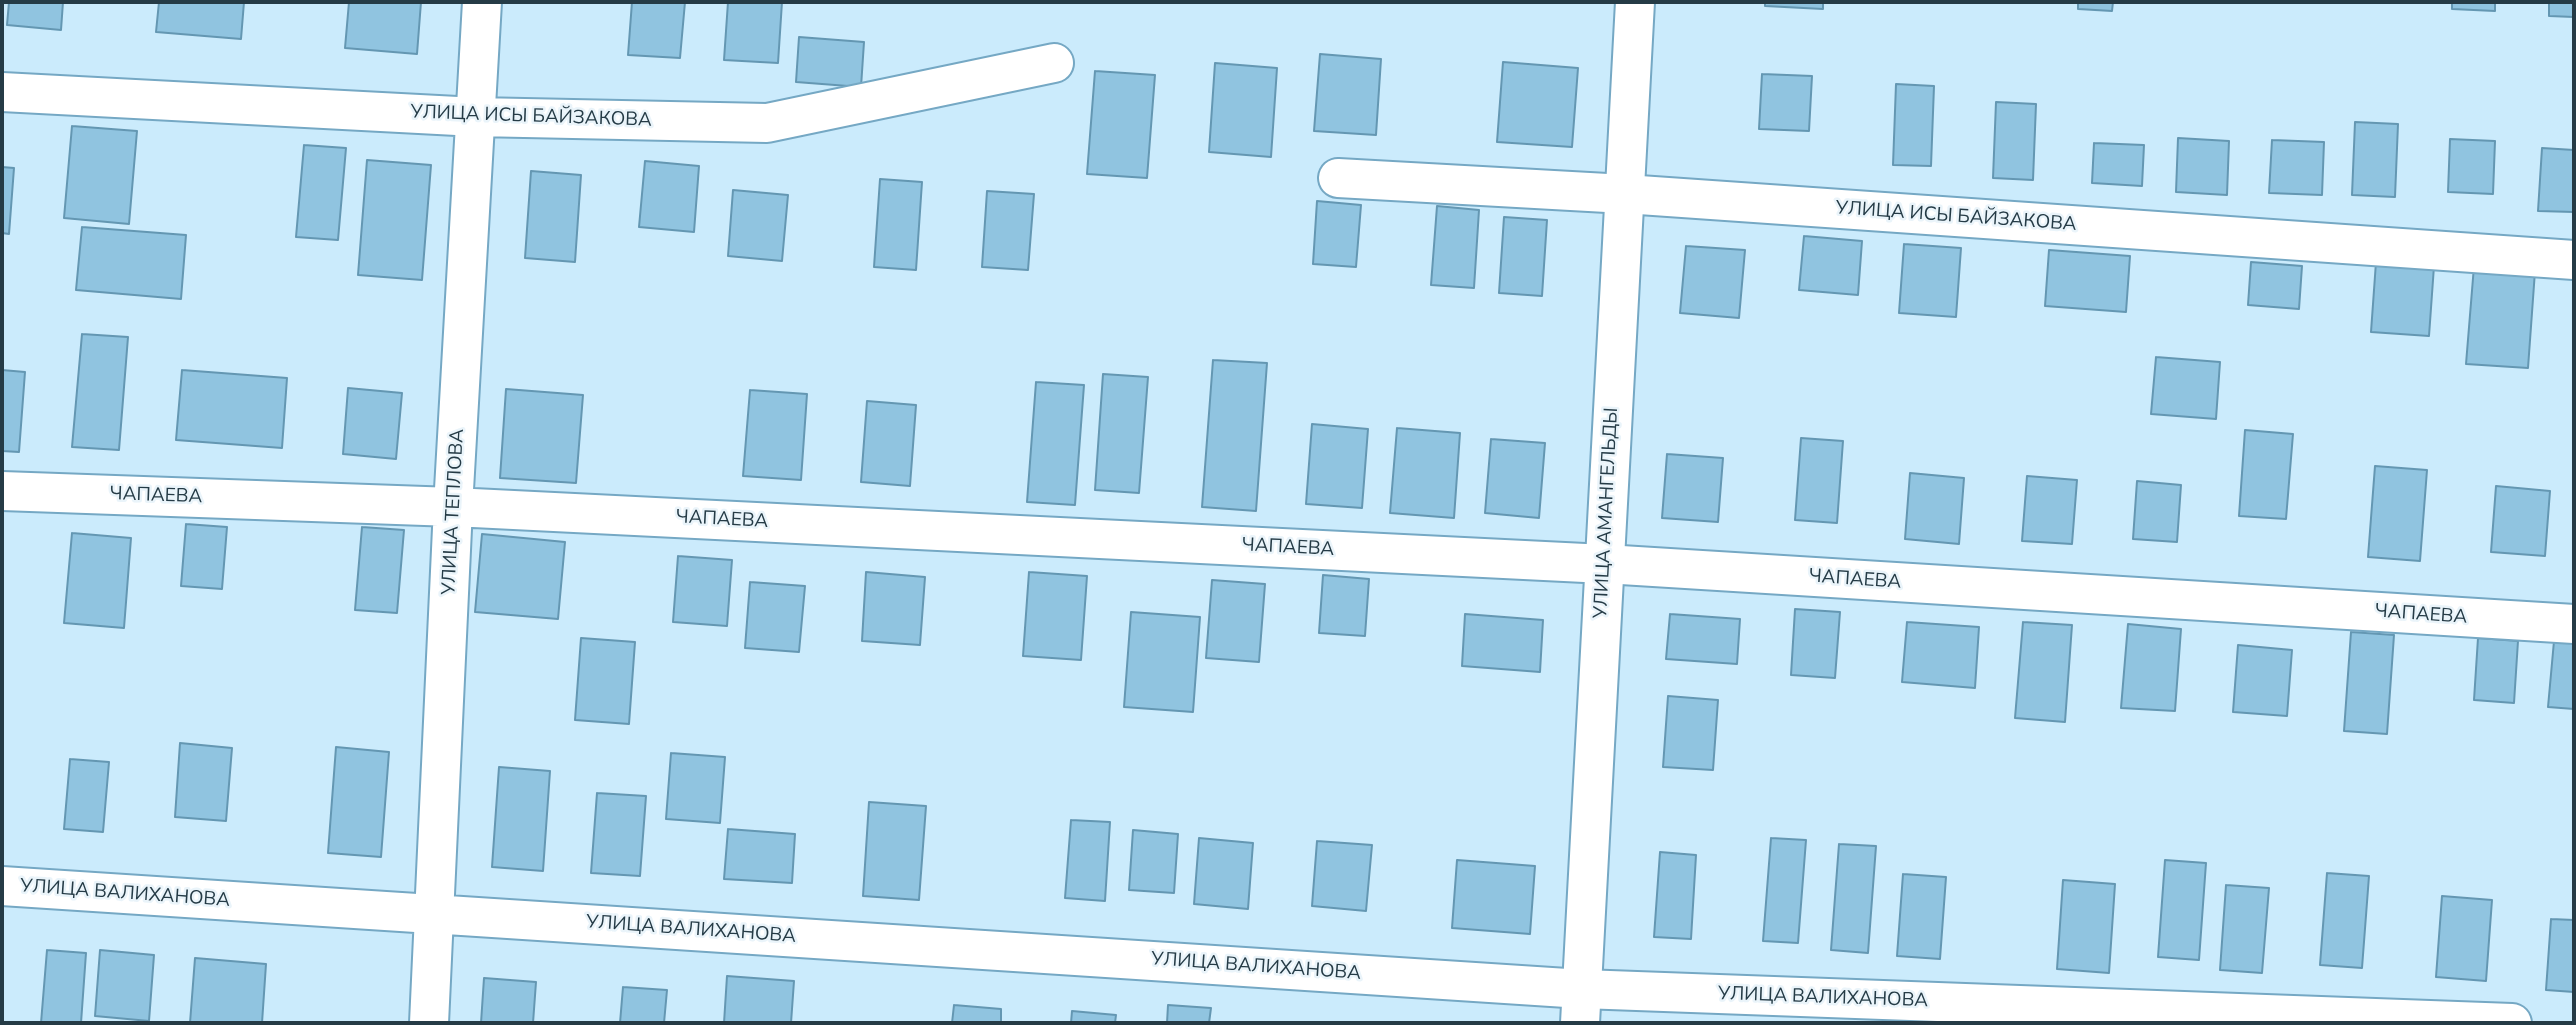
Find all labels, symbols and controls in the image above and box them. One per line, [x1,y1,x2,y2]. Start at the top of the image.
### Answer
street label: УЛИЦА ИСЫ БАЙЗАКОВА [410,101,652,133]
street label: УЛИЦА ИСЫ БАЙЗАКОВА [1835,197,2077,237]
street label: УЛИЦА АМАНГЕЛЬДЫ [1590,407,1624,619]
street label: УЛИЦА ТЕПЛОВА [438,428,470,596]
street label: ЧАПАЕВА [109,483,203,509]
street label: ЧАПАЕВА [675,506,769,534]
street label: ЧАПАЕВА [1241,534,1335,562]
street label: ЧАПАЕВА [1808,565,1902,595]
street label: ЧАПАЕВА [2374,600,2468,630]
street label: УЛИЦА ВАЛИХАНОВА [19,875,231,913]
street label: УЛИЦА ВАЛИХАНОВА [585,911,797,949]
street label: УЛИЦА ВАЛИХАНОВА [1150,948,1362,986]
street label: УЛИЦА ВАЛИХАНОВА [1718,983,1928,1013]

